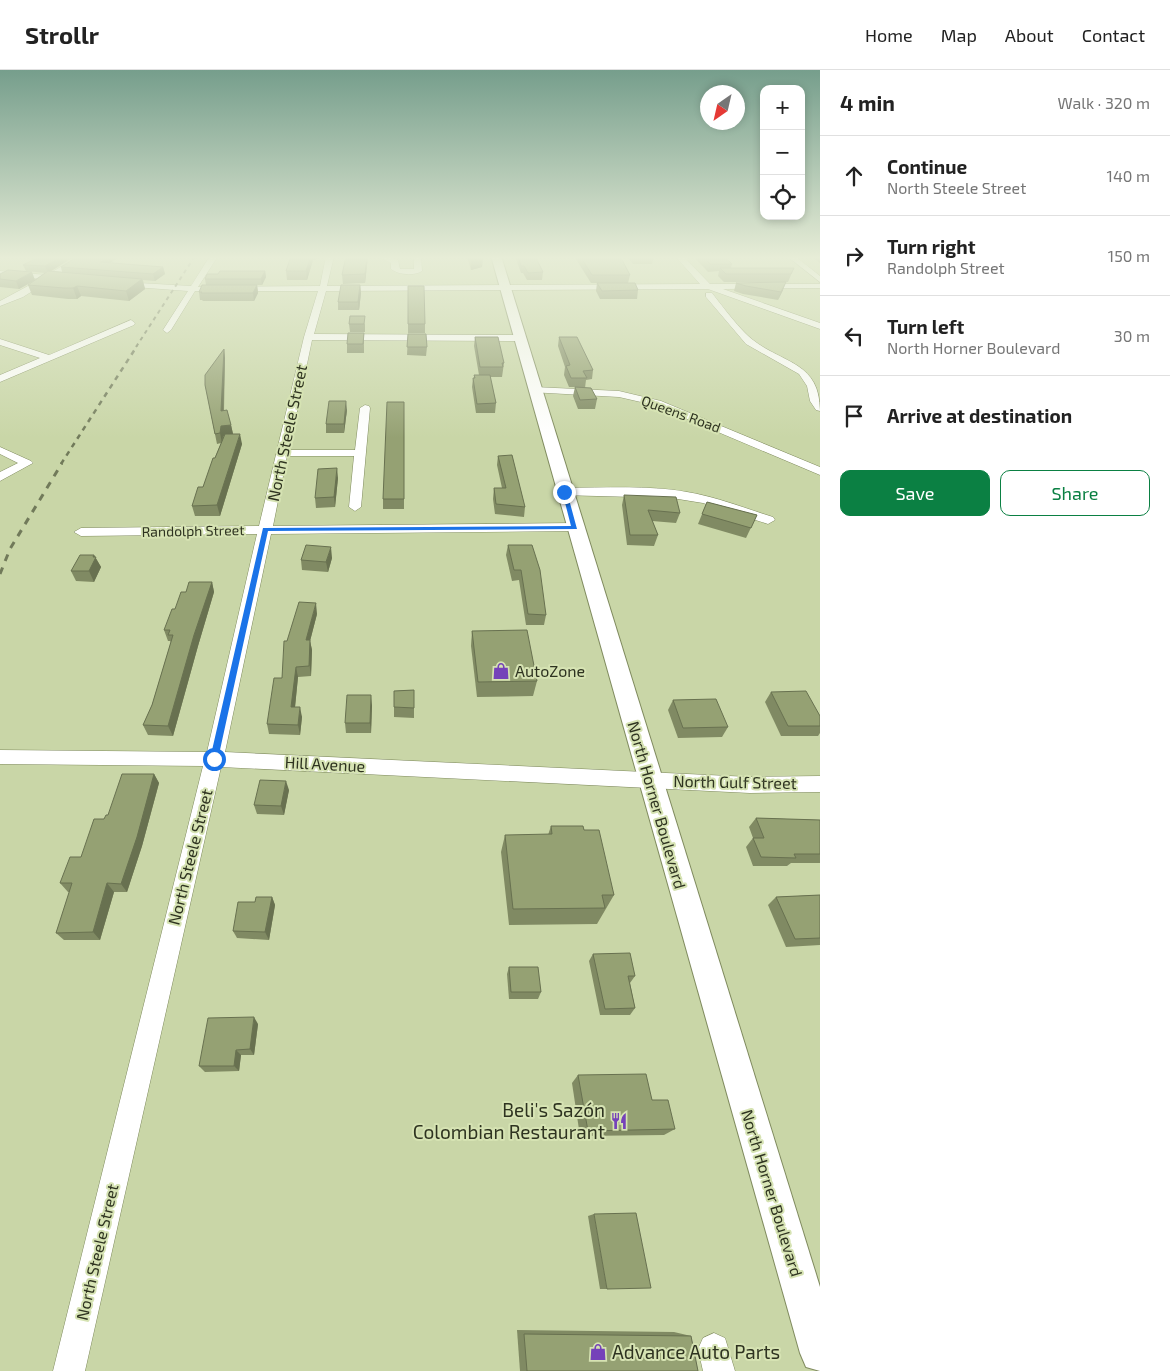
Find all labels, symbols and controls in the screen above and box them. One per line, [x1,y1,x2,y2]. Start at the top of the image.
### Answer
text: Strollr [25,20,99,49]
text: Home [865,24,913,46]
text: Map [941,24,977,46]
text: About [1005,24,1054,46]
text: Contact [1082,24,1145,46]
north arrow [700,85,745,130]
map controls [760,85,805,220]
button: + [760,85,805,130]
text: 4 min [840,90,895,115]
text: Walk · 320 m [1057,93,1150,112]
button: − [760,130,805,175]
text: Continue [887,155,967,178]
icon: ahead [840,162,868,190]
text: 140 m [1107,166,1150,185]
button: locate [760,175,805,220]
text: North Steele Street [887,178,1026,197]
text: Turn right [887,235,975,258]
icon: right [840,242,868,270]
text: 150 m [1108,246,1150,265]
text: Randolph Street [887,258,1005,277]
text: Turn left [887,315,964,338]
icon: left [840,322,868,350]
text: 30 m [1114,326,1150,345]
text: North Horner Boulevard [887,338,1061,357]
street label: North Steele Street [263,363,310,503]
street label: Queens Road [639,391,723,436]
icon: arrive [840,402,868,430]
text: Arrive at destination [887,404,1072,427]
button: Save [840,470,990,516]
button: Share [1000,470,1150,516]
route end [553,481,576,504]
street label: Randolph Street [141,521,245,540]
shop icon: AutoZone [491,661,511,681]
place label: AutoZone [515,661,585,680]
street label: North Horner Boulevard [624,719,691,891]
route start [203,748,226,771]
street label: Hill Avenue [284,752,366,775]
street label: North Gulf Street [673,771,797,792]
street label: North Steele Street [163,787,216,927]
place label: Beli's Sazón Colombian Restaurant [413,1098,605,1143]
street label: North Horner Boulevard [738,1107,807,1279]
restaurant icon: Beli's Sazón Colombian Restaurant [609,1111,629,1131]
street label: North Steele Street [72,1182,121,1322]
place label: Advance Auto Parts [612,1340,780,1363]
shop icon: Advance Auto Parts [588,1342,608,1362]

